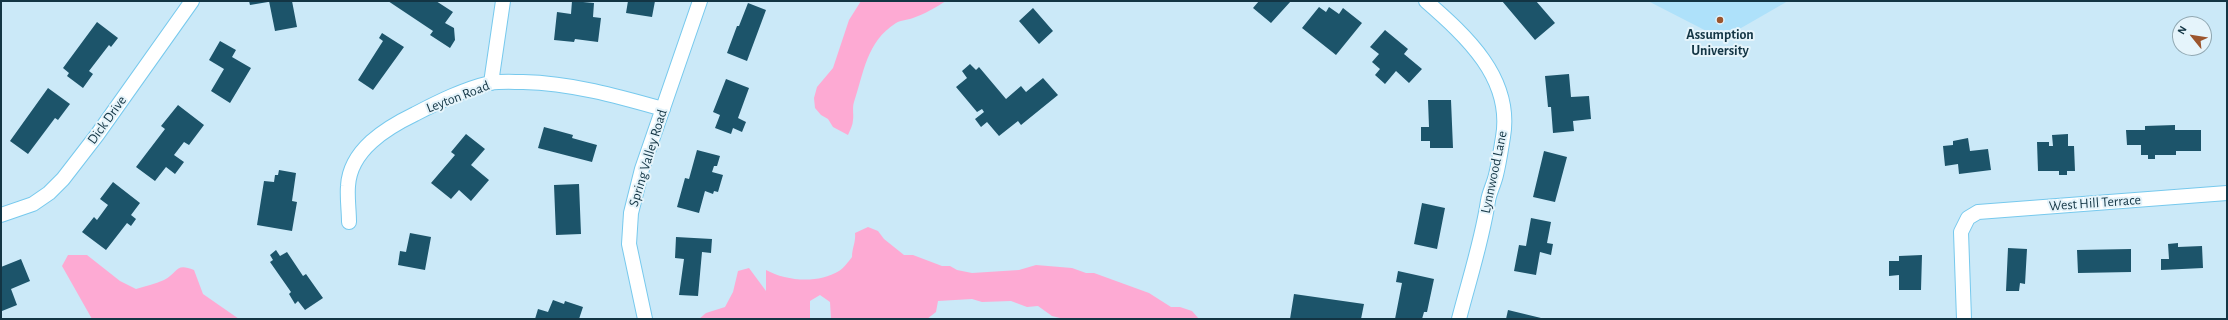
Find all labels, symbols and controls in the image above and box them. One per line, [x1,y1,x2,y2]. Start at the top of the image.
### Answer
marker: Assumption University [1715,15,1725,25]
north arrow [2172,16,2212,56]
text: N [2175,24,2189,36]
place label: Assumption University [1686,27,1754,60]
street label: Leyton Road [424,77,492,117]
street label: Dick Drive [84,93,130,147]
street label: Spring Valley Road [625,107,671,209]
street label: Lynnwood Lane [1477,129,1511,215]
street label: West Hill Terrace [2048,191,2142,215]

